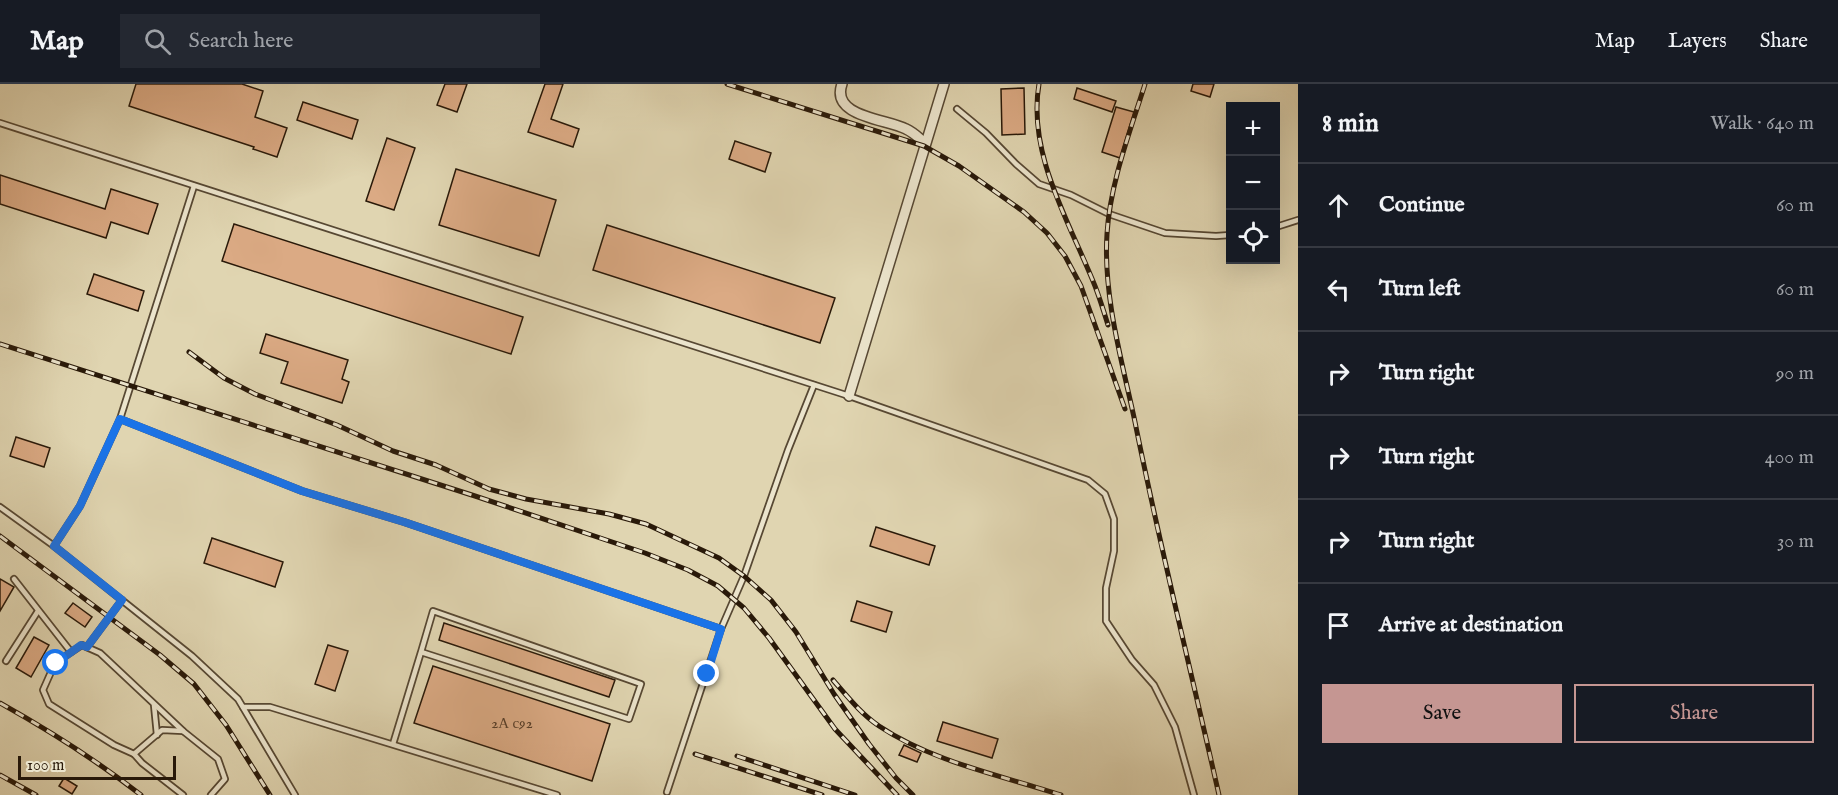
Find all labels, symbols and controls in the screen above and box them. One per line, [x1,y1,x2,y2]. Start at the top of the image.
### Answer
search box [120,14,540,68]
text: Map [30,24,84,59]
icon: search [141,25,174,58]
text: Search here [189,27,293,55]
text: Map [1595,28,1635,55]
text: Layers [1668,28,1727,55]
text: Share [1760,28,1808,55]
map controls [1226,102,1280,264]
button: + [1226,102,1280,156]
text: 8 min [1322,107,1379,140]
text: Walk · 640 m [1710,111,1814,136]
button: − [1226,156,1280,210]
icon: ahead [1322,189,1355,222]
text: Continue [1379,191,1465,219]
text: 60 m [1776,193,1814,218]
button: locate [1226,210,1280,264]
icon: left [1322,273,1355,306]
text: Turn left [1379,275,1461,303]
text: 60 m [1776,277,1814,302]
icon: right [1322,357,1355,390]
text: Turn right [1379,359,1474,387]
text: 90 m [1776,361,1814,386]
icon: right [1322,441,1355,474]
text: Turn right [1379,443,1474,471]
text: 400 m [1765,445,1814,470]
icon: right [1322,525,1355,558]
text: Turn right [1379,527,1474,555]
text: 30 m [1777,529,1814,554]
icon: arrive [1322,609,1355,642]
text: Arrive at destination [1379,611,1563,639]
route start [42,649,68,675]
route end [693,660,719,686]
button: Save [1322,684,1562,743]
button: Share [1574,684,1814,743]
house number: 2А с92 [491,714,533,733]
scale bar [18,753,176,780]
text: 100 m [27,756,64,776]

